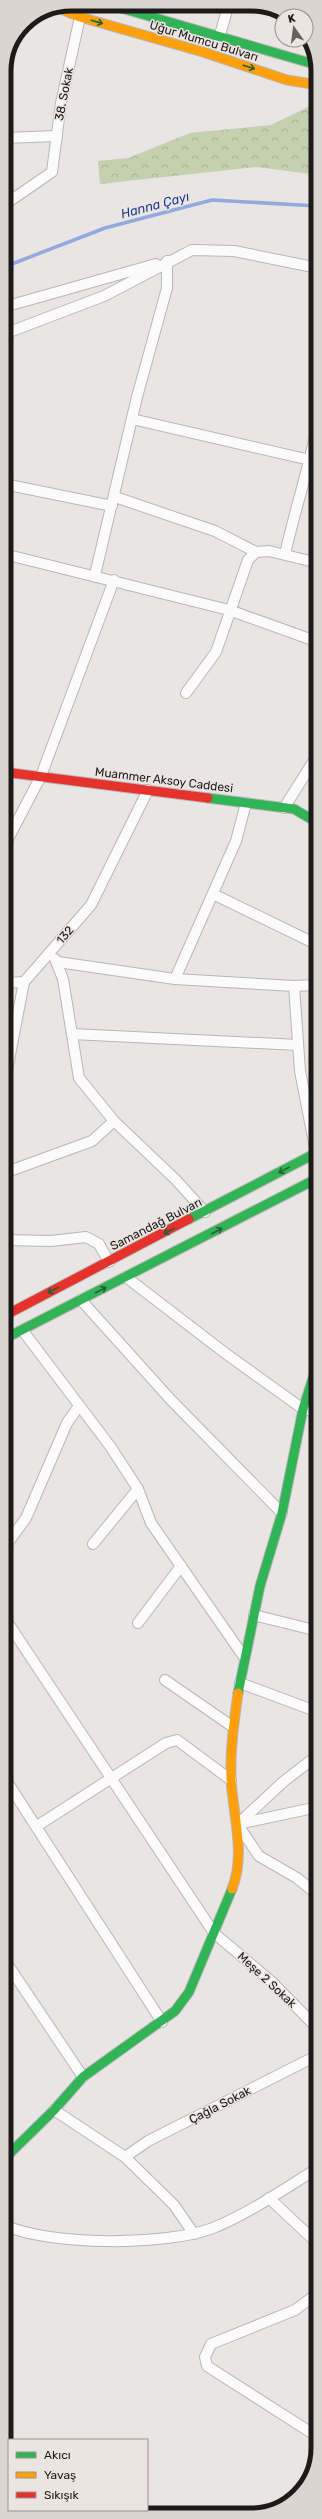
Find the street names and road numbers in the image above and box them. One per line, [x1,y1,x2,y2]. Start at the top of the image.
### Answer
street label: Uğur Mumcu Bulvarı [148,18,260,64]
street label: 38. Sokak [52,65,76,122]
street label: Muammer Aksoy Caddesi [94,765,234,795]
street label: 132 [53,923,77,947]
street label: Samandağ Bulvarı [108,1195,204,1253]
street label: Meşe 2 Sokak [235,1949,300,2011]
street label: Çağla Sokak [187,2083,254,2127]

